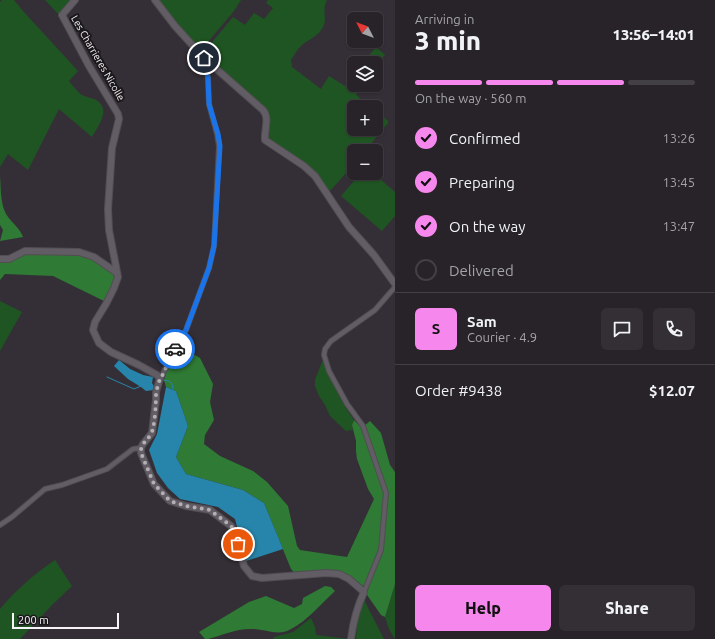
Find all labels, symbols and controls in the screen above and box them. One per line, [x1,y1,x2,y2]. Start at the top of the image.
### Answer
north arrow [347,12,383,48]
map controls [347,12,383,180]
text: Arriving in [415,12,474,26]
street label: Les Charrieres Nicolle [69,13,127,103]
text: 3 min [415,26,481,55]
text: 13:56–14:01 [612,26,695,43]
pin [187,41,221,75]
icon: home [193,47,215,69]
button: layers [347,56,383,92]
text: On the way · 560 m [415,91,527,105]
button: + [347,100,383,136]
icon: check [415,127,437,149]
text: Confirmed [449,130,521,147]
text: 13:26 [662,131,695,145]
button: − [347,144,383,180]
icon: check [415,171,437,193]
text: Preparing [449,174,515,191]
text: 13:45 [662,175,695,189]
icon: check [415,215,437,237]
text: On the way [449,218,525,235]
text: 13:47 [662,219,695,233]
text: Delivered [449,262,514,279]
button: chat [601,308,643,350]
button: phone [653,308,695,350]
text: Sam [467,313,497,330]
text: S [432,320,440,337]
courier [155,329,195,369]
text: Courier · 4.9 [467,330,537,344]
icon: car [164,338,186,360]
text: Order #9438 [415,382,502,399]
text: $12.07 [649,382,695,399]
pin [221,527,255,561]
icon: bag [227,533,249,555]
button: Help [415,585,551,631]
button: Share [559,585,695,631]
scale bar [12,611,119,630]
text: 200 m [18,614,49,626]

